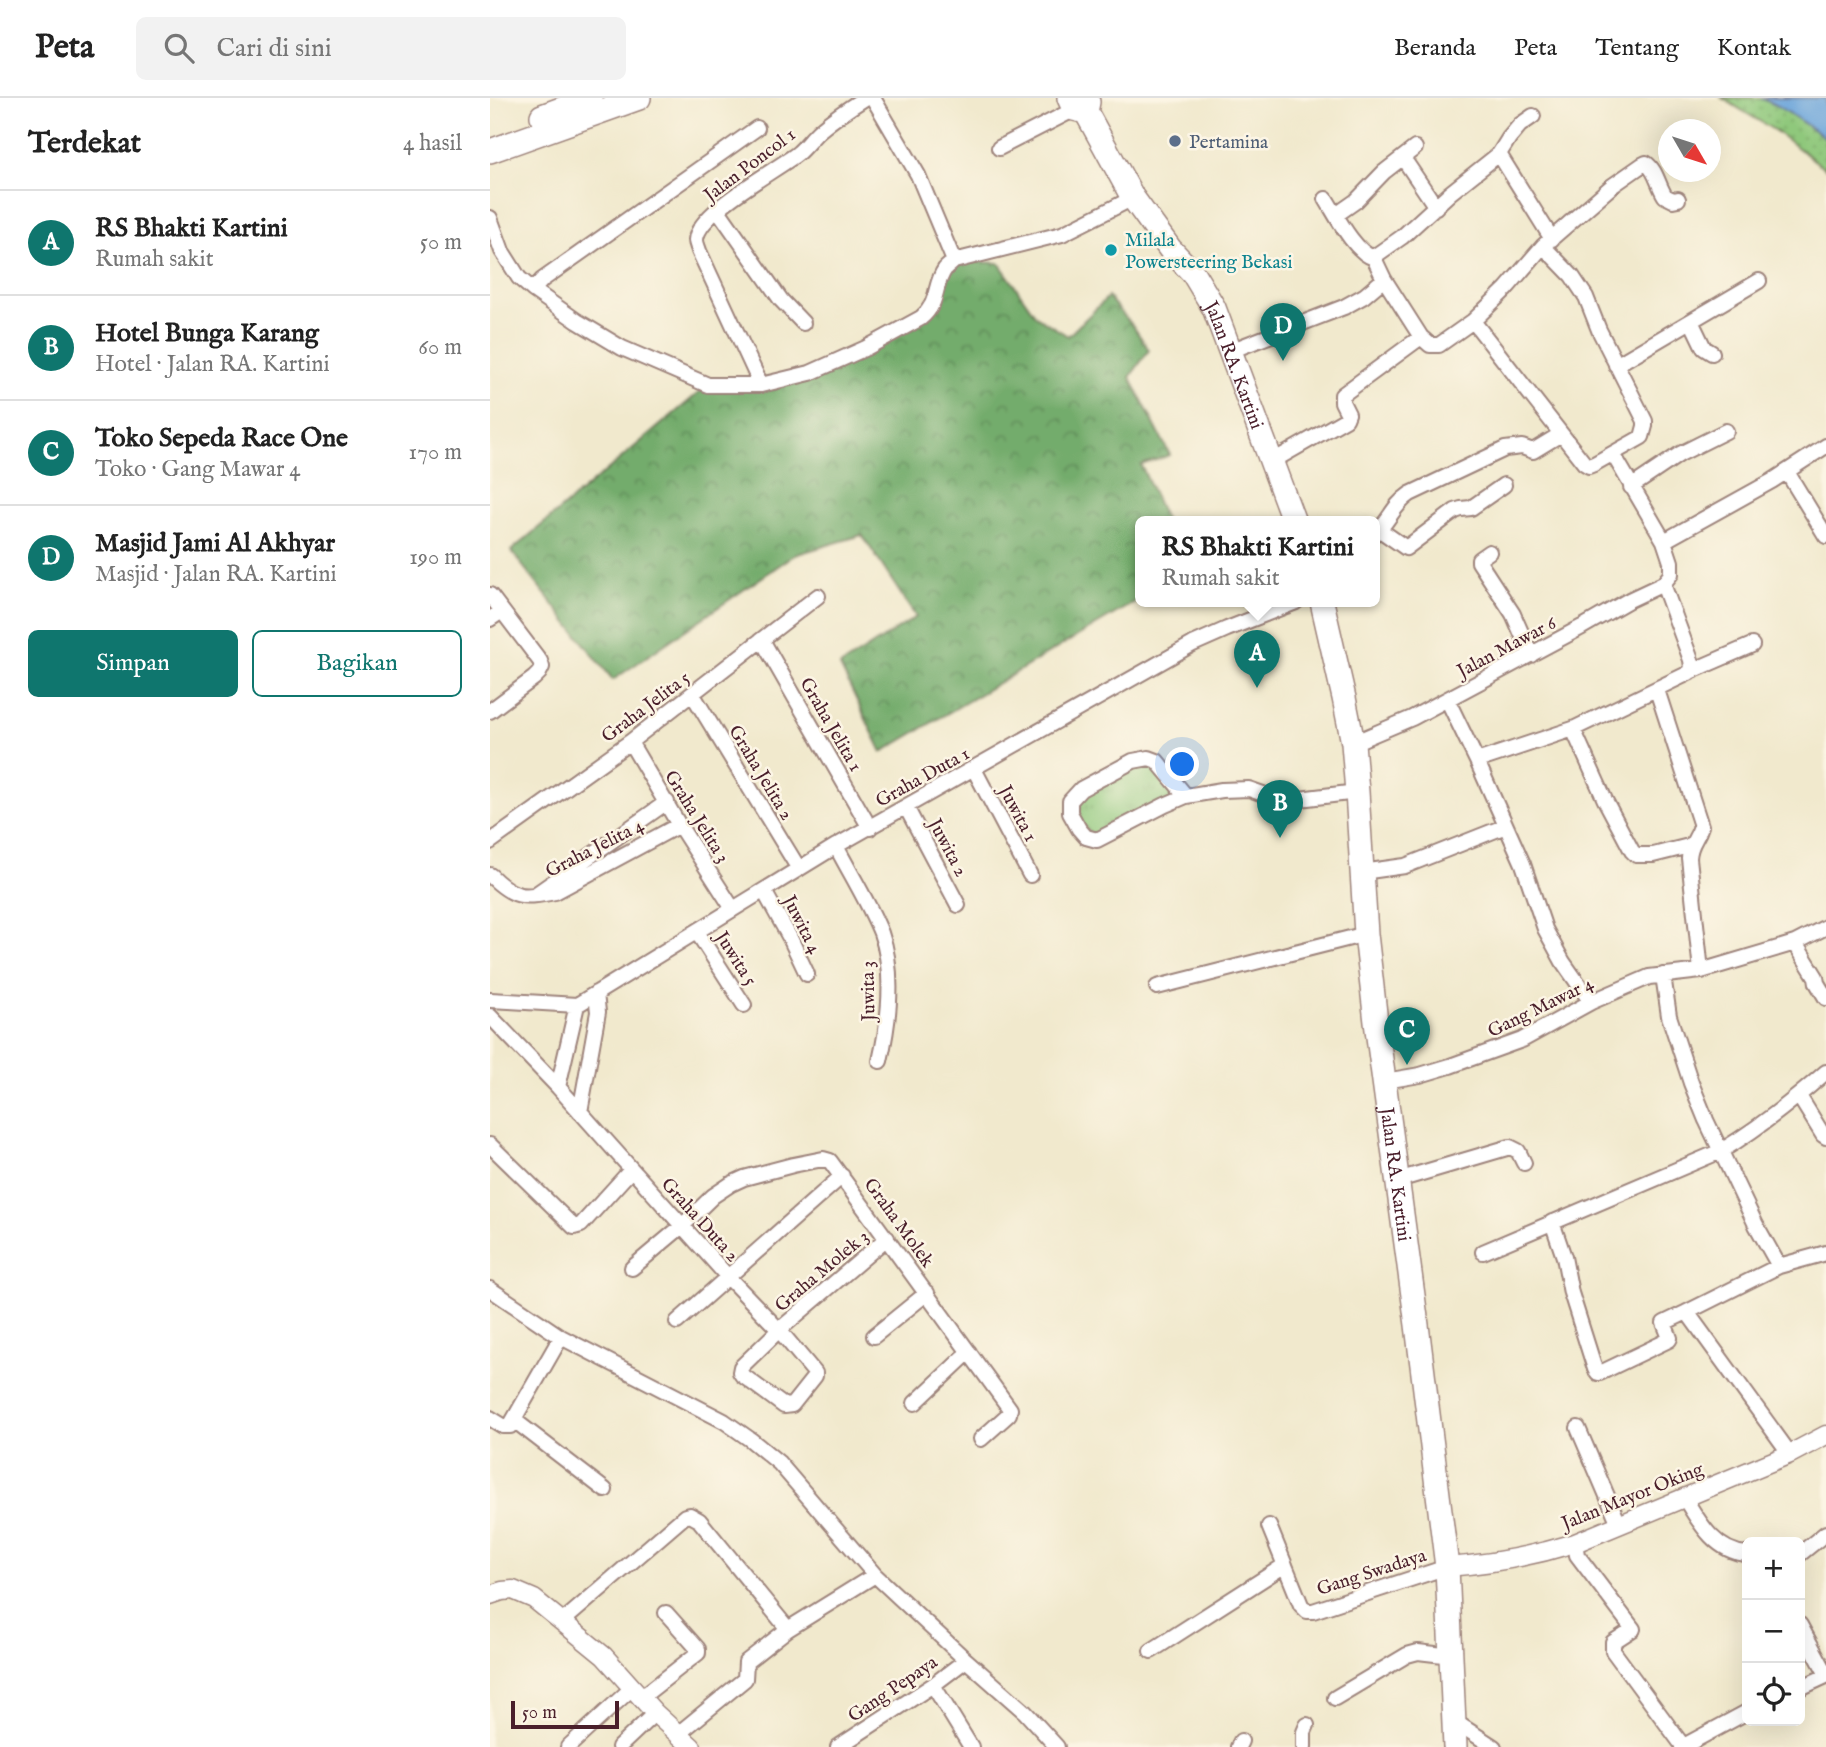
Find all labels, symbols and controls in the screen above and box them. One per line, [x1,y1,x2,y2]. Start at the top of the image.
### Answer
search box [136,17,626,80]
text: Peta [35,27,94,69]
icon: search [160,29,198,67]
text: Cari di sini [216,32,332,65]
text: Beranda [1394,33,1476,64]
text: Peta [1514,33,1557,64]
text: Tentang [1595,33,1679,64]
text: Kontak [1717,33,1791,64]
north arrow [1658,119,1721,182]
street label: Jalan Poncol 1 [698,123,801,209]
text: Terdekat [28,125,141,163]
text: 4 hasil [403,129,462,158]
place label: Pertamina [1189,131,1269,155]
marker: Pertamina [1167,133,1183,149]
text: RS Bhakti Kartini [95,212,288,245]
text: A [43,228,59,257]
text: 50 m [420,228,462,257]
place label: Milala Powersteering Bekasi [1125,229,1292,275]
marker: Milala Powersteering Bekasi [1103,242,1119,258]
text: Rumah sakit [95,245,214,274]
street label: Jalan RA. Kartini [1197,295,1268,433]
pin: D [1260,303,1306,361]
text: Hotel Bunga Karang [95,317,319,350]
text: B [43,333,59,362]
text: 60 m [418,333,462,362]
text: Hotel · Jalan RA. Kartini [95,350,330,379]
text: Toko Sepeda Race One [95,422,348,455]
text: C [43,438,59,467]
text: 170 m [409,438,462,467]
text: Toko · Gang Mawar 4 [95,455,301,484]
popup [1135,516,1380,607]
text: Masjid Jami Al Akhyar [95,527,335,560]
text: RS Bhakti Kartini [1161,531,1354,564]
text: D [42,543,60,572]
text: 190 m [409,543,462,572]
text: Masjid · Jalan RA. Kartini [95,560,337,589]
text: Rumah sakit [1161,564,1280,593]
street label: Jalan Mawar 6 [1452,611,1561,685]
button: Simpan [28,630,238,697]
button: Bagikan [252,630,462,697]
pin: A [1234,630,1280,688]
street label: Graha Jelita 5 [597,666,695,749]
street label: Graha Jelita 1 [794,674,867,776]
street label: Graha Jelita 2 [722,721,798,825]
street label: Graha Duta 1 [872,742,974,813]
your location [1165,747,1199,781]
street label: Graha Jelita 3 [658,766,734,868]
street label: Juwita 1 [991,780,1042,846]
pin: B [1257,780,1303,838]
street label: Graha Jelita 4 [542,813,649,884]
street label: Juwita 2 [921,813,973,881]
street label: Juwita 4 [775,890,826,959]
street label: Juwita 5 [708,926,762,991]
street label: Juwita 3 [856,960,882,1023]
street label: Gang Mawar 4 [1484,972,1598,1044]
pin: C [1384,1007,1430,1065]
street label: Jalan RA. Kartini [1373,1104,1416,1243]
street label: Graha Duta 2 [655,1173,744,1268]
street label: Graha Molek [858,1174,939,1273]
street label: Graha Molek 3 [770,1225,874,1318]
street label: Jalan Mayor Oking [1557,1457,1708,1537]
map controls [1742,1537,1805,1726]
button: + [1742,1537,1805,1600]
street label: Gang Swadaya [1314,1544,1430,1602]
button: − [1742,1600,1805,1663]
street label: Gang Pepaya [844,1650,943,1728]
button: locate [1742,1663,1805,1726]
scale bar [511,1698,620,1730]
text: 50 m [522,1701,557,1725]

